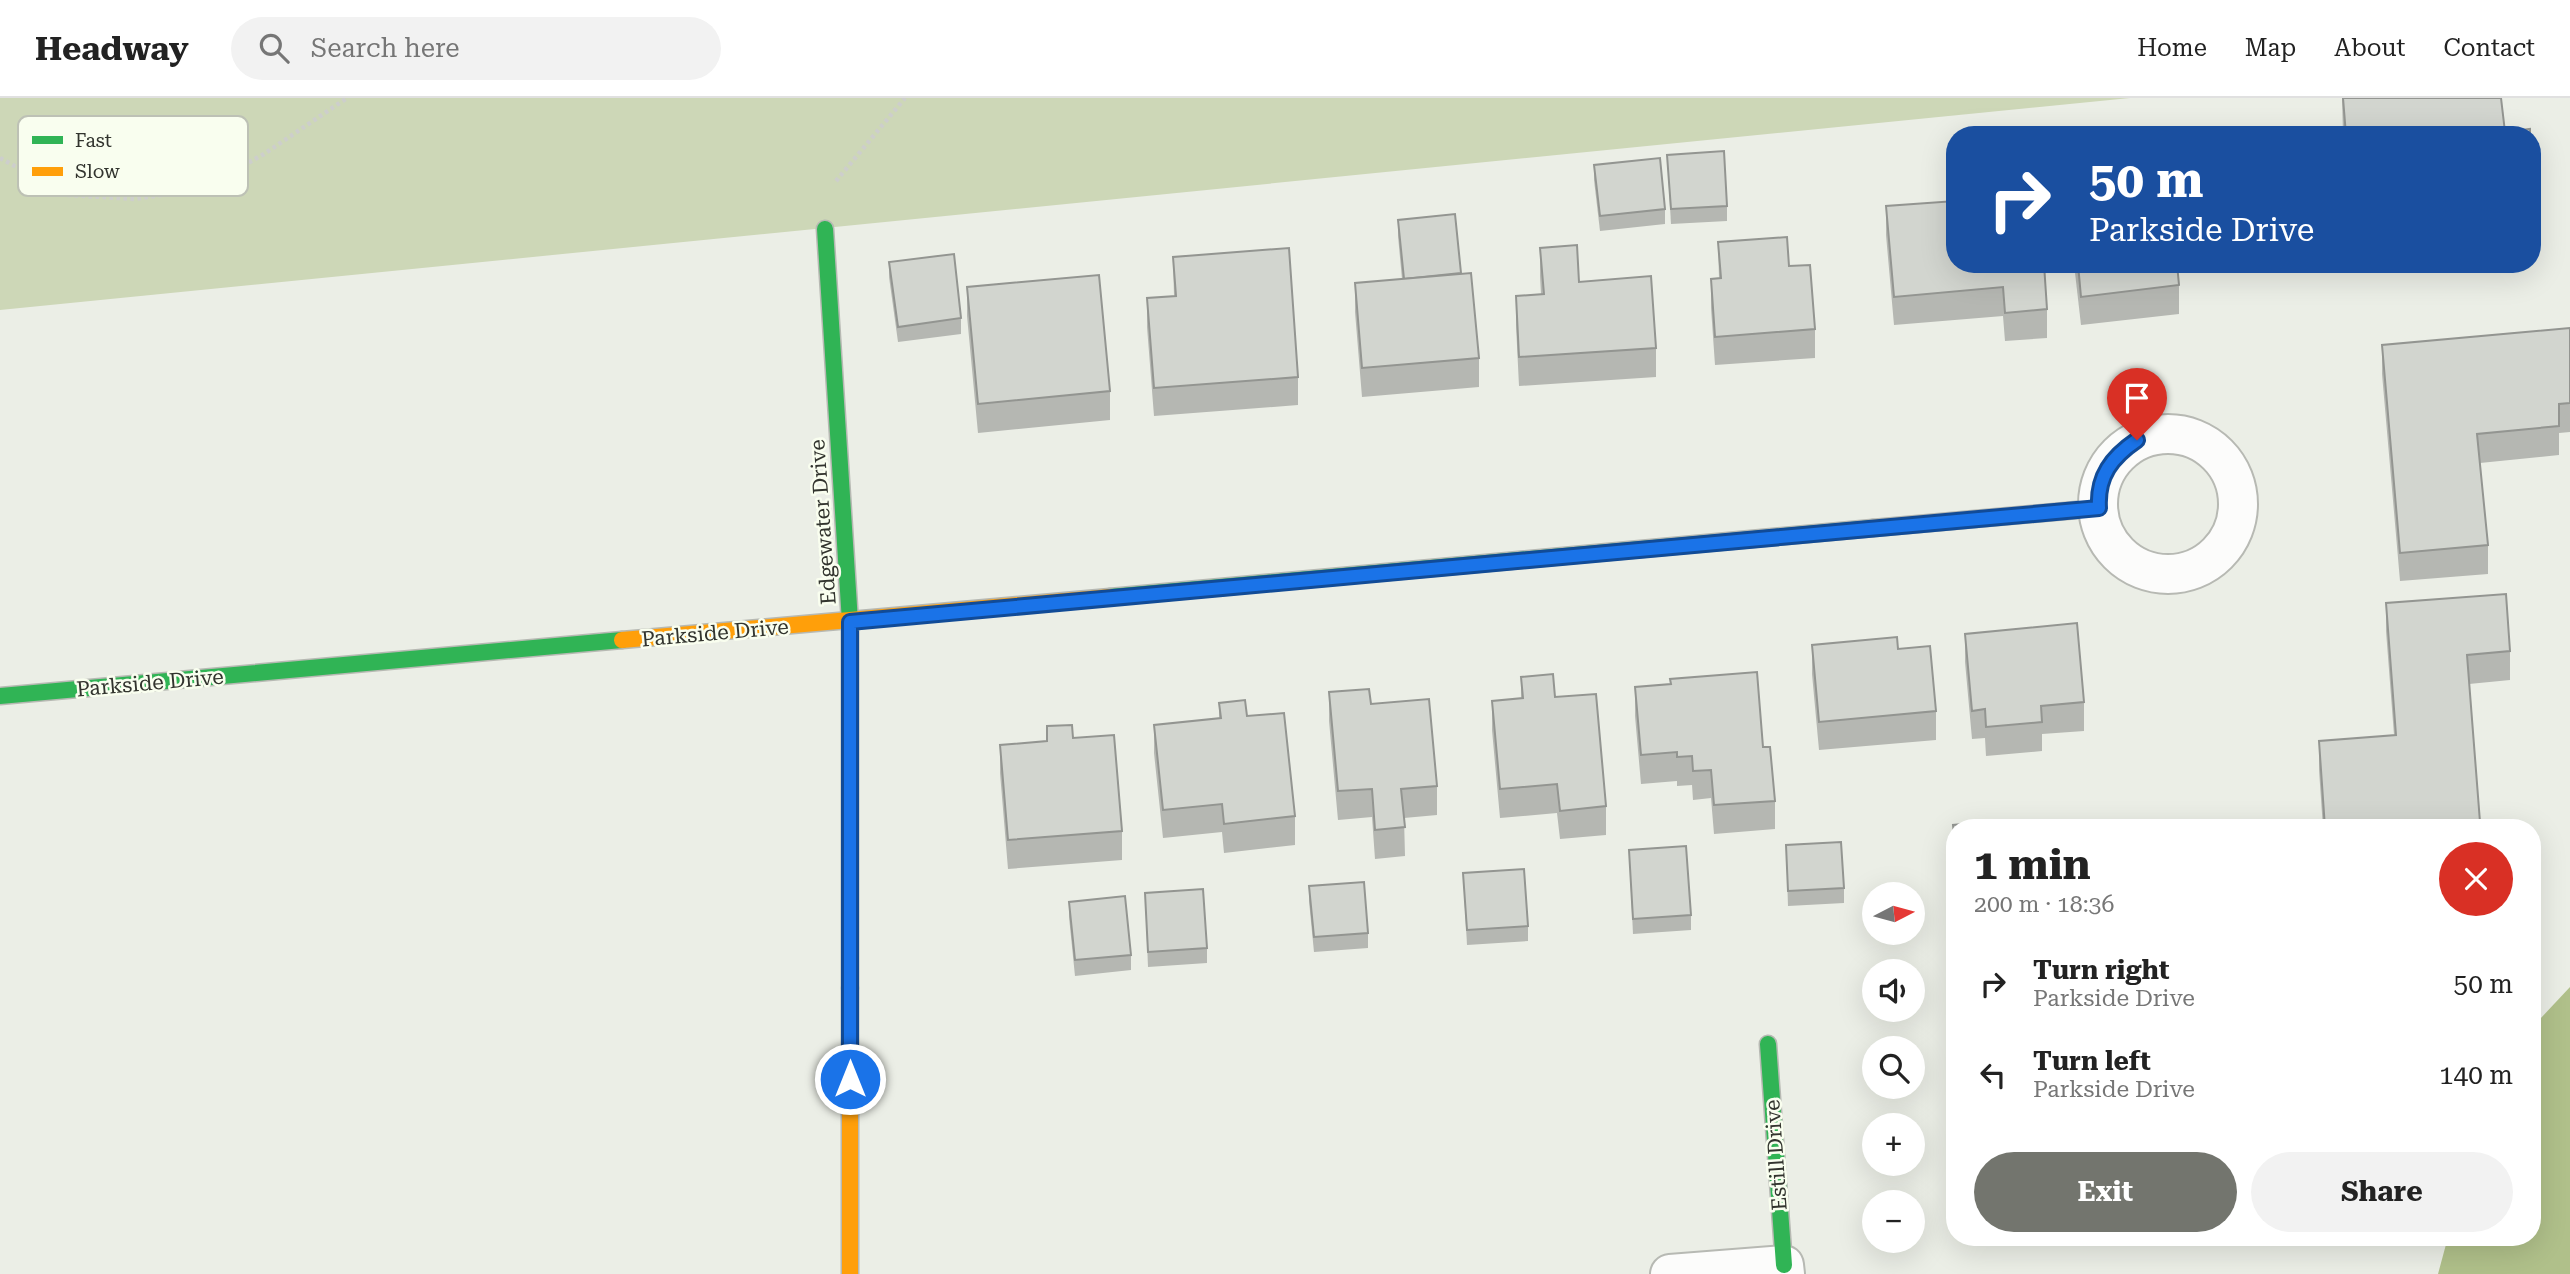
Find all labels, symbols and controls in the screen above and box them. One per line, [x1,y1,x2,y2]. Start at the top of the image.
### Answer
search box [231,17,721,80]
text: Headway [35,29,189,68]
icon: search [255,29,293,67]
text: Search here [311,33,460,63]
text: Home [2137,34,2207,62]
text: Map [2245,34,2296,62]
text: About [2334,34,2405,62]
text: Contact [2443,34,2535,62]
legend [18,116,248,196]
text: Fast [75,129,112,152]
text: 50 m [2089,152,2204,209]
icon: right [1974,154,2065,245]
text: Slow [75,160,120,183]
text: Parkside Drive [2089,211,2314,249]
pin [2107,368,2167,440]
icon: arrive [2118,379,2156,417]
street label: Edgewater Drive [805,438,841,606]
street label: Parkside Drive [640,615,790,651]
street label: Parkside Drive [75,665,225,701]
text: 1 min [1974,840,2091,889]
button: close [2439,842,2513,916]
north arrow [1862,882,1925,945]
map controls [1862,882,1925,1253]
text: 200 m · 18:36 [1974,891,2114,918]
text: Turn right [2033,955,2169,985]
button: sound [1862,959,1925,1022]
icon: right [1974,965,2012,1003]
text: 50 m [2454,969,2513,999]
text: Parkside Drive [2033,985,2195,1012]
button: search [1862,1036,1925,1099]
position arrow [813,1042,887,1116]
text: Turn left [2033,1046,2151,1076]
icon: left [1974,1056,2012,1094]
text: 140 m [2439,1060,2513,1090]
text: Parkside Drive [2033,1076,2195,1103]
street label: Estill Drive [1760,1099,1792,1211]
button: + [1862,1113,1925,1176]
button: Exit [1974,1152,2237,1232]
button: Share [2251,1152,2513,1232]
button: − [1862,1190,1925,1253]

